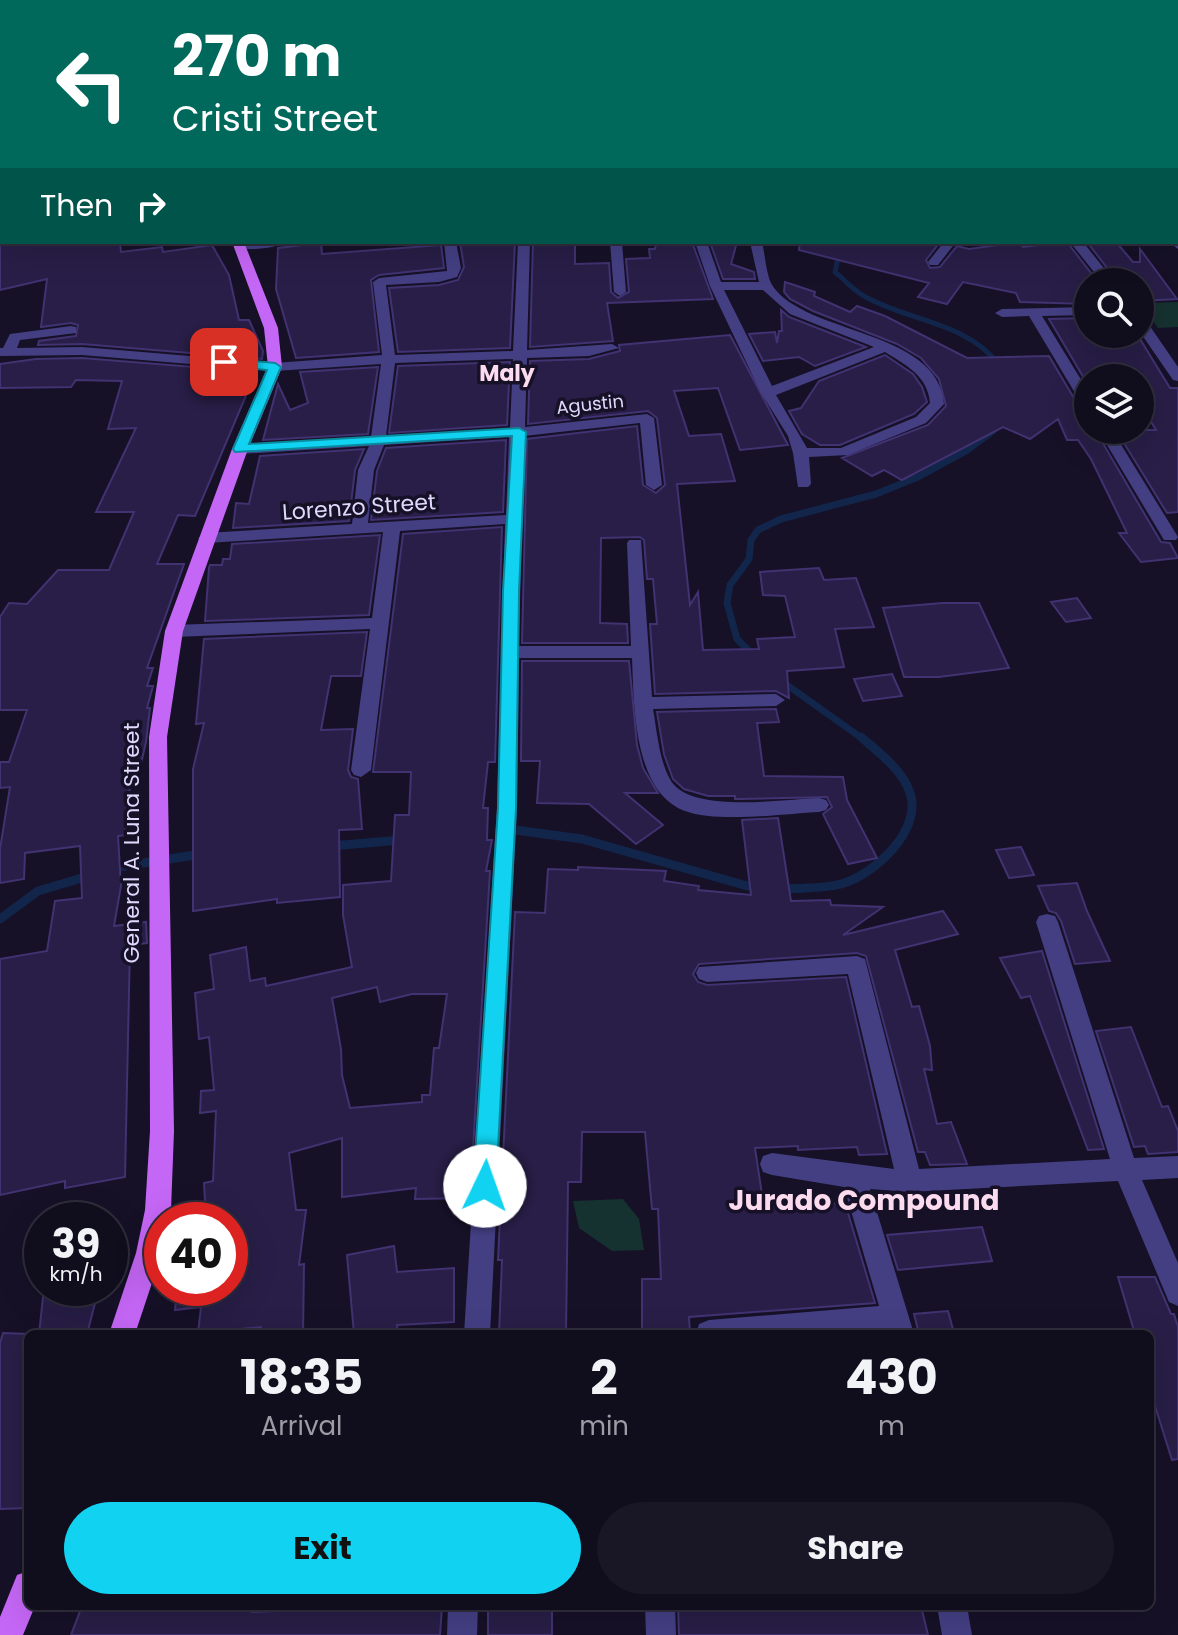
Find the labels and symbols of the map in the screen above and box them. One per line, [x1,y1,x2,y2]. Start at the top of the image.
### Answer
pin [190,328,258,396]
district label: Maly [479,358,535,389]
street label: Agustin [555,388,625,420]
street label: Lorenzo Street [281,486,437,528]
street label: General A. Luna Street [116,723,147,964]
position arrow [443,1144,527,1228]
district label: Jurado Compound [728,1181,1000,1220]
speed limit sign: 40 [144,1202,248,1306]

